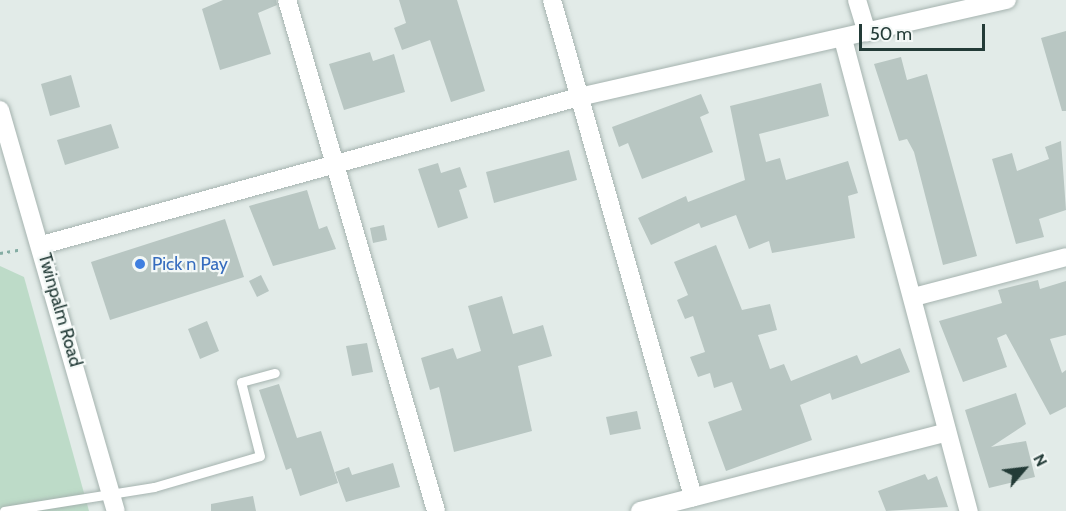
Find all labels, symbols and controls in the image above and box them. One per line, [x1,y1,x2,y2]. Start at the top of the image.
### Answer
scale bar [862,12,988,50]
text: 50 m [870,23,912,45]
street label: Twinpalm Road [33,251,87,369]
place label: Pick n Pay [152,253,228,275]
marker: Pick n Pay [133,257,147,271]
north arrow [994,439,1054,499]
text: N [1029,451,1051,470]

